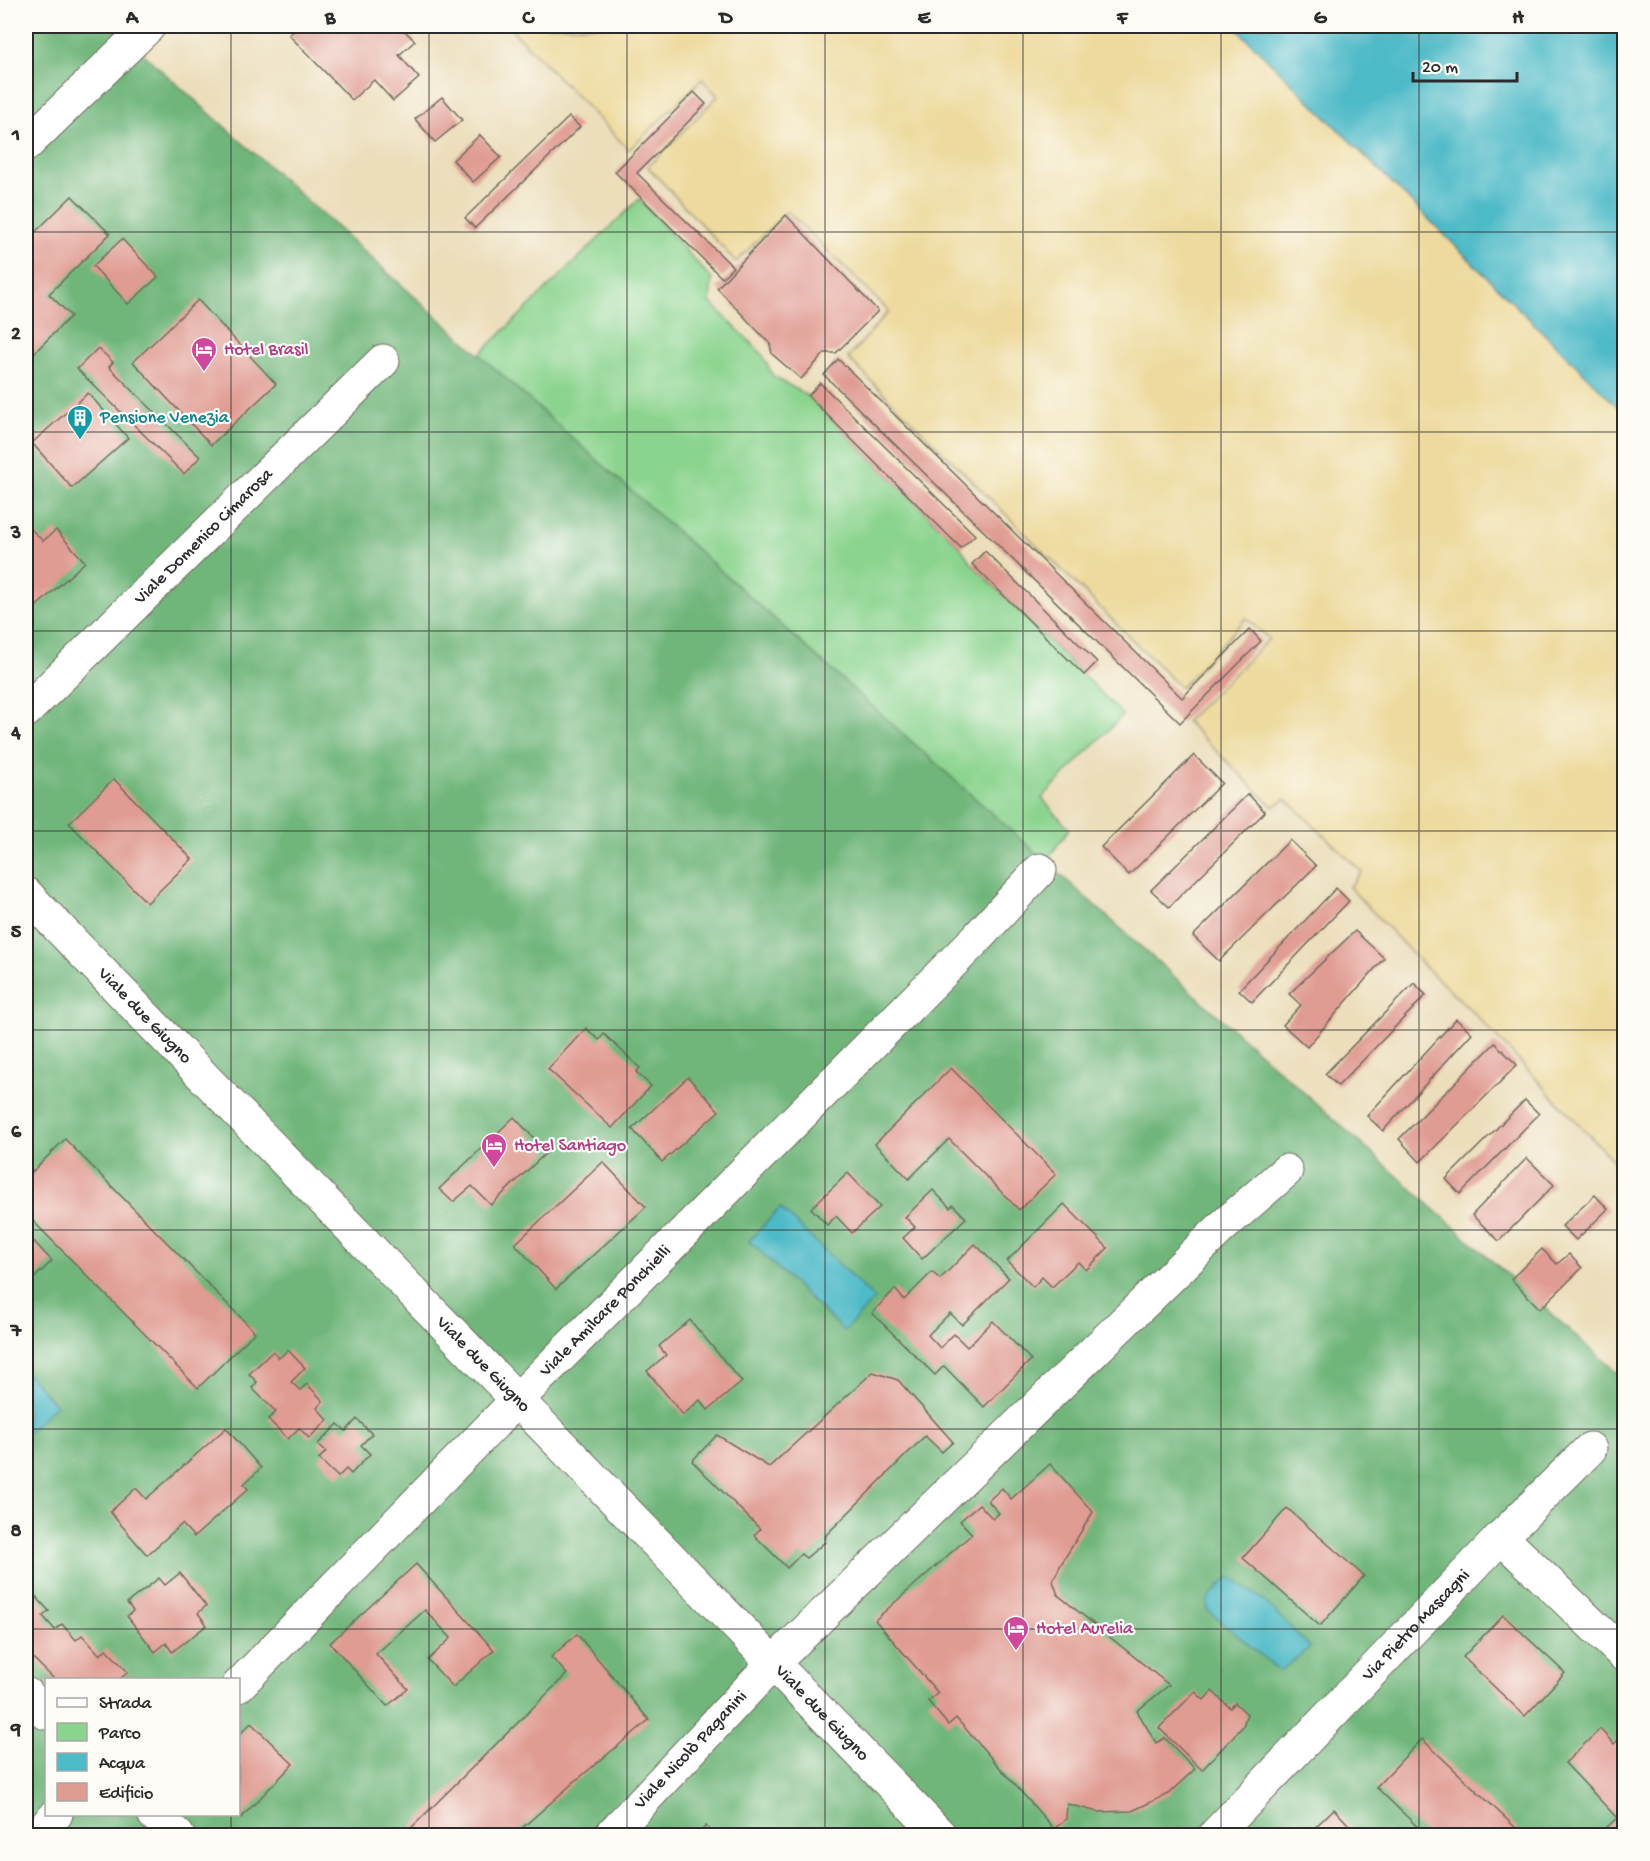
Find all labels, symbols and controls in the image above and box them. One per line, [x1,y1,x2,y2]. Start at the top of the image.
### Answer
text: A [125,8,140,31]
text: B [324,8,336,31]
text: C [522,8,536,31]
text: D [717,8,733,31]
text: E [918,8,932,31]
text: F [1116,8,1129,31]
text: G [1314,8,1328,31]
text: H [1512,8,1524,31]
scale bar [1413,45,1516,83]
text: 20 m [1422,58,1458,79]
text: 1 [11,125,20,148]
text: 2 [11,324,21,347]
hotel icon: Hotel Brasil [189,335,219,373]
place label: Hotel Brasil [224,340,309,361]
building icon: Pensione Venezia [65,403,95,441]
place label: Pensione Venezia [99,408,230,429]
street label: Viale Domenico Cimarosa [129,464,278,610]
text: 3 [10,523,21,546]
text: 4 [10,723,21,746]
text: 5 [11,922,22,945]
street label: Viale due Giugno [92,963,196,1068]
text: 6 [11,1122,22,1145]
hotel icon: Hotel Santiago [479,1131,509,1169]
place label: Hotel Santiago [514,1136,626,1157]
street label: Viale Amilcare Ponchielli [535,1241,676,1382]
street label: Viale due Giugno [431,1311,534,1417]
text: 7 [10,1321,23,1344]
text: 8 [11,1521,22,1544]
street label: Via Pietro Mascagni [1357,1565,1475,1686]
hotel icon: Hotel Aurelia [1001,1614,1031,1652]
place label: Hotel Aurelia [1036,1619,1134,1640]
street label: Viale due Giugno [770,1660,873,1766]
legend [45,1678,240,1816]
street label: Viale Nicolò Paganini [629,1686,752,1815]
text: Strada [99,1694,153,1715]
text: 9 [10,1720,21,1743]
text: Parco [98,1724,141,1745]
text: Acqua [99,1754,146,1775]
text: Edificio [99,1784,153,1805]

